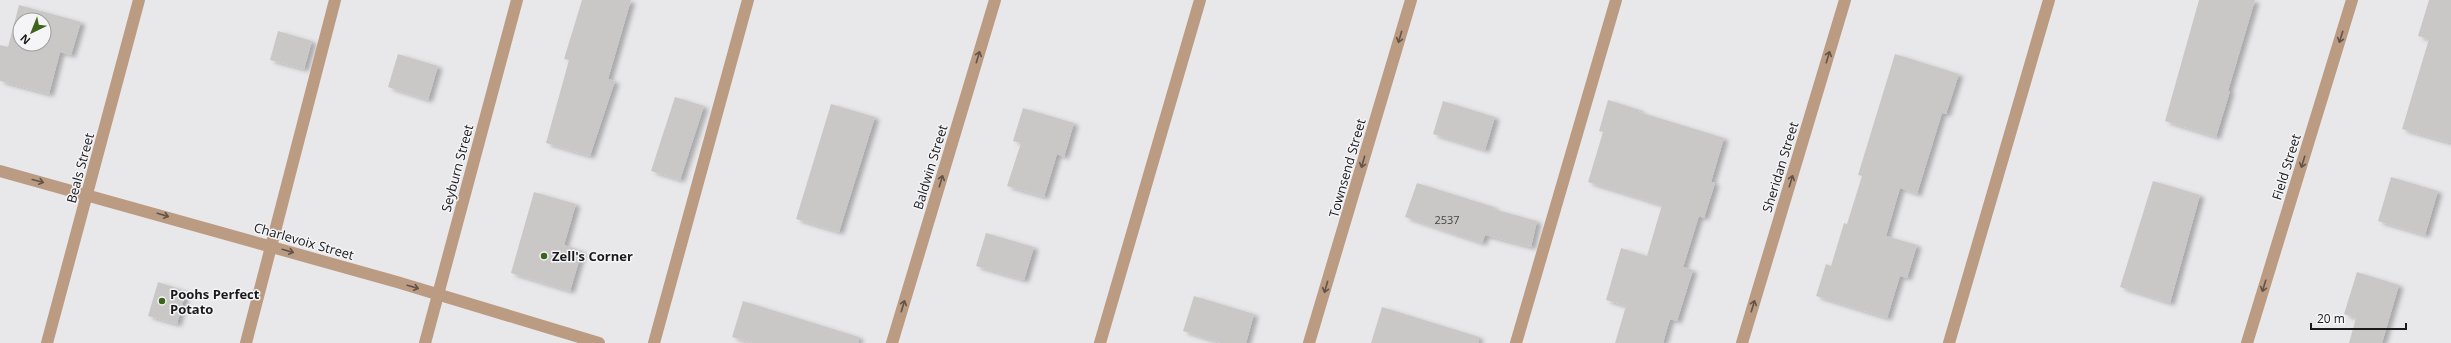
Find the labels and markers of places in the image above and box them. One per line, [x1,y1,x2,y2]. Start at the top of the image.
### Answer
place label: Zell's Corner [552,247,633,265]
marker: Zell's Corner [539,251,549,261]
place label: Poohs Perfect Potato [170,285,260,318]
marker: Poohs Perfect Potato [157,296,167,306]

